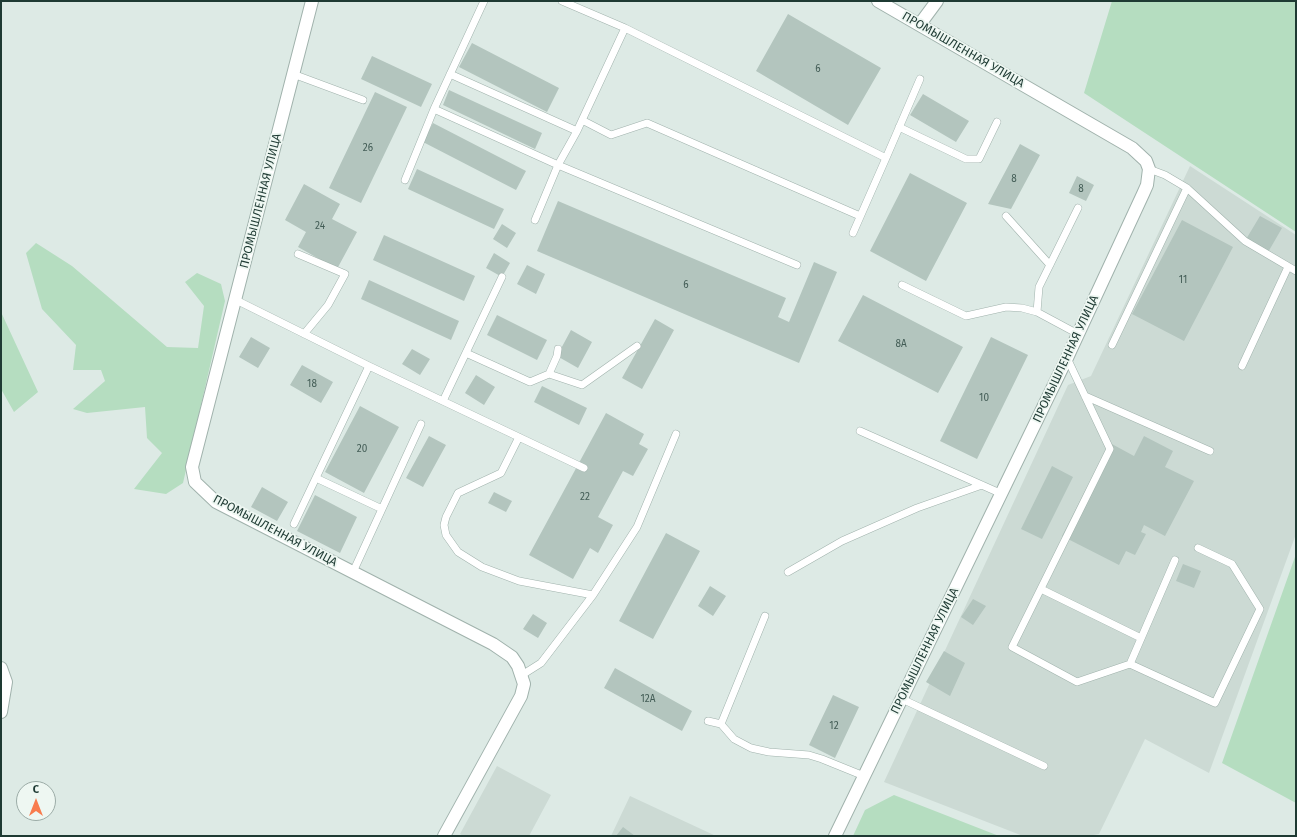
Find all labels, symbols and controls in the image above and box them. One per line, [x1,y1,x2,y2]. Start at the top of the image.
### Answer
street label: ПРОМЫШЛЕННАЯ УЛИЦА [899,9,1027,91]
house number: 6 [815,63,821,75]
street label: ПРОМЫШЛЕННАЯ УЛИЦА [237,132,285,270]
house number: 26 [363,142,373,154]
house number: 8 [1011,173,1017,185]
house number: 8 [1078,183,1084,195]
house number: 24 [315,220,325,232]
house number: 11 [1179,274,1187,286]
house number: 6 [683,279,689,291]
street label: ПРОМЫШЛЕННАЯ УЛИЦА [1030,293,1102,425]
house number: 8А [895,338,907,350]
house number: 18 [307,378,317,390]
house number: 10 [979,392,989,404]
house number: 20 [357,443,367,455]
house number: 22 [580,491,590,503]
street label: ПРОМЫШЛЕННАЯ УЛИЦА [210,492,340,570]
street label: ПРОМЫШЛЕННАЯ УЛИЦА [888,586,962,716]
house number: 12А [640,693,656,705]
house number: 12 [829,720,839,732]
north arrow [16,781,56,821]
text: С [33,783,39,796]

